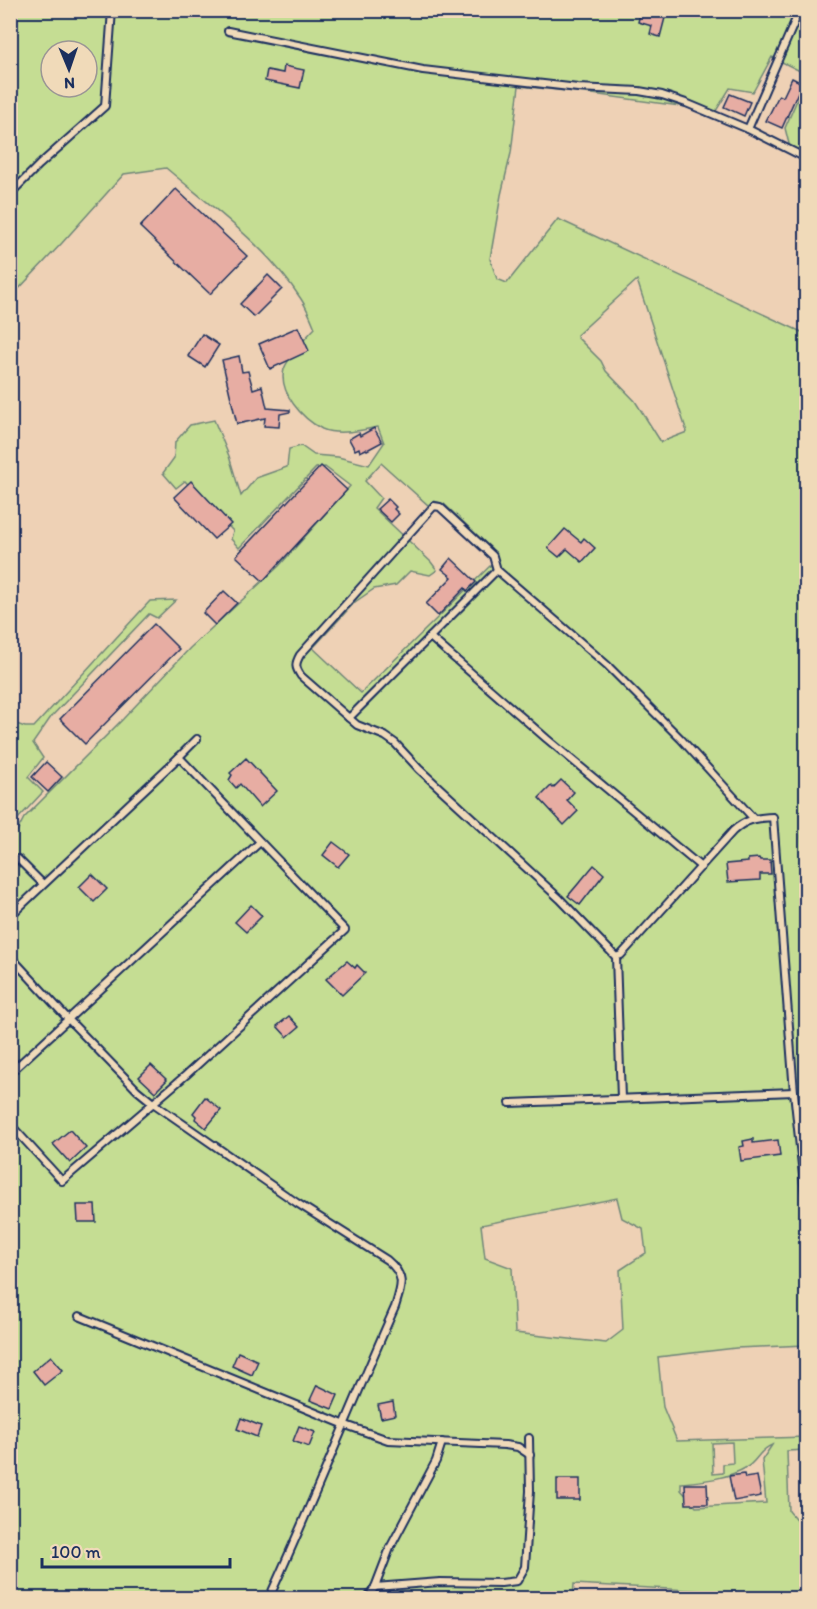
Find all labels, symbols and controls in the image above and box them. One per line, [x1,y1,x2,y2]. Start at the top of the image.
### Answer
north arrow [39,39,99,99]
text: N [64,74,75,93]
scale bar [42,1531,230,1569]
text: 100 m [51,1541,101,1563]

